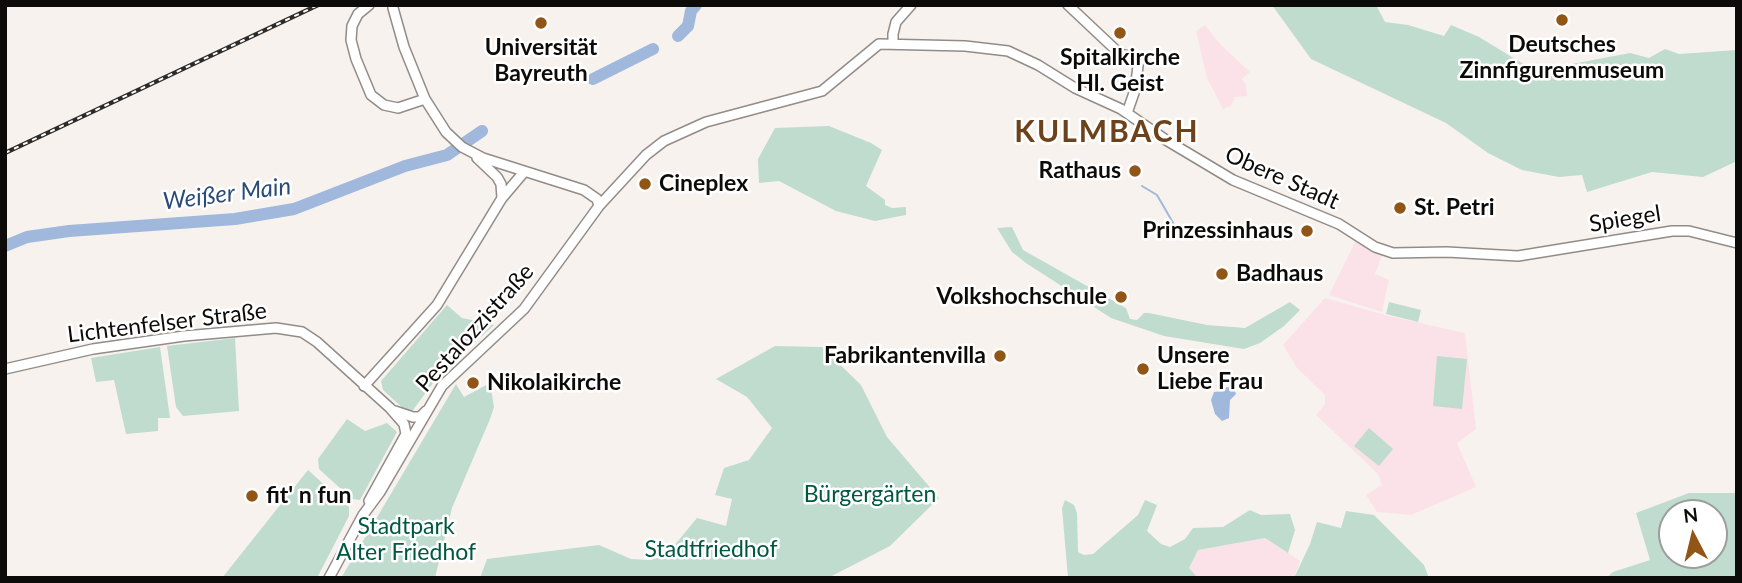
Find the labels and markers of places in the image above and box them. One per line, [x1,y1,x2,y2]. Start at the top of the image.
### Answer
marker: Deutsches Zinnfigurenmuseum [1554,12,1570,28]
marker: Universität Bayreuth [533,15,549,31]
marker: Spitalkirche Hl. Geist [1112,25,1128,41]
place label: Deutsches Zinnfigurenmuseum [1460,31,1664,85]
place label: Universität Bayreuth [485,34,597,88]
place label: Spitalkirche Hl. Geist [1060,44,1180,98]
place label: Rathaus [1039,157,1121,185]
marker: Rathaus [1127,163,1143,179]
place label: Cineplex [659,170,748,198]
marker: Cineplex [637,176,653,192]
place label: St. Petri [1414,194,1495,222]
marker: St. Petri [1392,200,1408,216]
place label: Prinzessinhaus [1142,217,1293,245]
marker: Prinzessinhaus [1299,223,1315,239]
place label: Badhaus [1236,260,1323,288]
marker: Badhaus [1214,266,1230,282]
place label: Volkshochschule [936,283,1107,311]
marker: Volkshochschule [1113,289,1129,305]
place label: Fabrikantenvilla [824,342,986,370]
place label: Unsere Liebe Frau [1157,342,1263,396]
marker: Fabrikantenvilla [992,348,1008,364]
marker: Unsere Liebe Frau [1135,361,1151,377]
place label: Nikolaikirche [487,369,621,397]
marker: Nikolaikirche [465,375,481,391]
place label: fit' n fun [266,482,352,510]
marker: fit' n fun [244,488,260,504]

